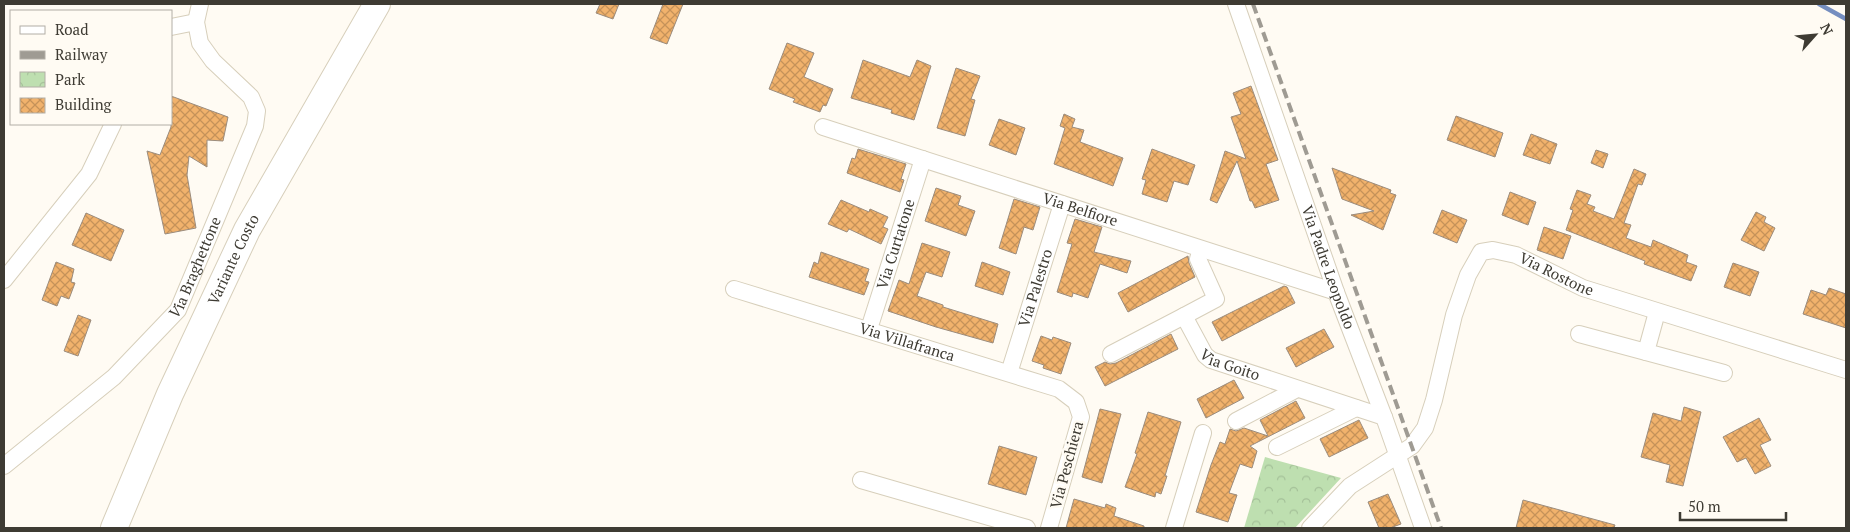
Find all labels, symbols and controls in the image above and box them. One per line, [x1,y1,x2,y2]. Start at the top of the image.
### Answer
legend [10,10,172,125]
north arrow [1790,10,1840,60]
text: Road [55,19,88,39]
text: N [1816,20,1838,38]
text: Railway [55,44,108,64]
text: Park [55,69,85,89]
text: Building [55,94,113,114]
street label: Via Belfiore [1040,187,1120,230]
street label: Via Curtatone [871,196,919,291]
street label: Via Padre Leopoldo [1298,203,1360,332]
street label: Variante Costo [202,210,263,308]
street label: Via Braghettone [164,213,225,322]
street label: Via Palestro [1013,246,1056,329]
street label: Via Rostone [1516,247,1596,300]
street label: Via Villafranca [857,317,958,366]
street label: Via Goito [1196,344,1263,384]
street label: Via Peschiera [1045,418,1087,511]
scale bar [1680,490,1786,522]
text: 50 m [1688,496,1721,516]

